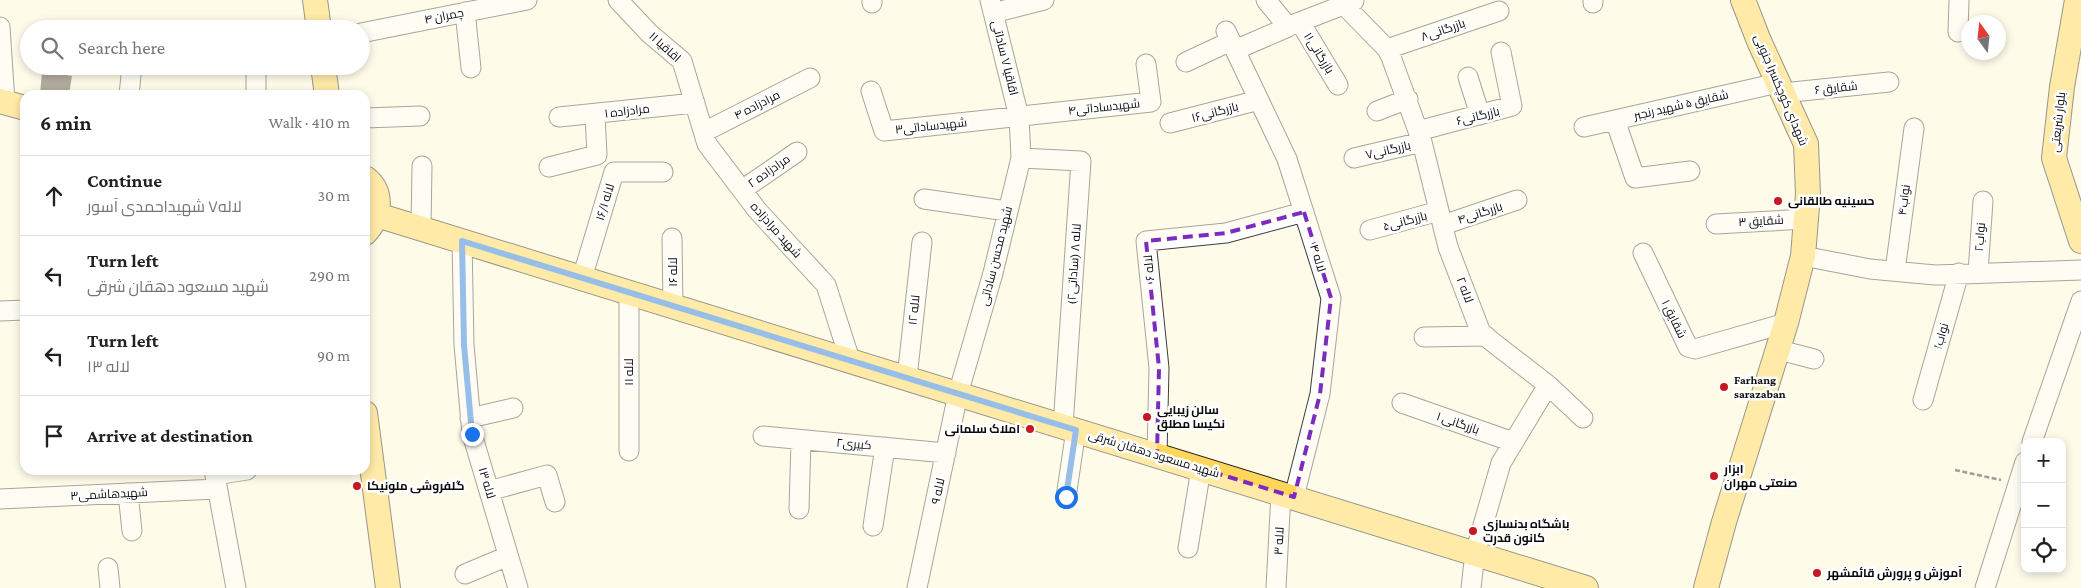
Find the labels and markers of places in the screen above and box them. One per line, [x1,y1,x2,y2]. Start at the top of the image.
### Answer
place label: حسینیه طالقانی [1788,194,1874,209]
marker: حسینیه طالقانی [1772,195,1784,207]
place label: Farhang sarazaban [1734,373,1786,401]
marker: Farhang sarazaban [1718,381,1730,393]
place label: سالن زیبایی نکیسا مطلق [1157,403,1225,432]
marker: سالن زیبایی نکیسا مطلق [1141,411,1153,423]
place label: املاک سلمانی [944,422,1020,437]
marker: املاک سلمانی [1024,423,1036,435]
place label: ابزار صنعتی مهران [1723,462,1797,491]
marker: ابزار صنعتی مهران [1708,470,1720,482]
place label: گلفروشی ملونیکا [367,479,464,494]
marker: گلفروشی ملونیکا [351,480,363,492]
place label: باشگاه بدنسازی کانون قدرت [1483,517,1569,546]
marker: باشگاه بدنسازی کانون قدرت [1467,525,1479,537]
place label: آموزش و پرورش قائمشهر [1826,566,1962,582]
marker: آموزش و پرورش قائمشهر [1811,567,1823,579]

